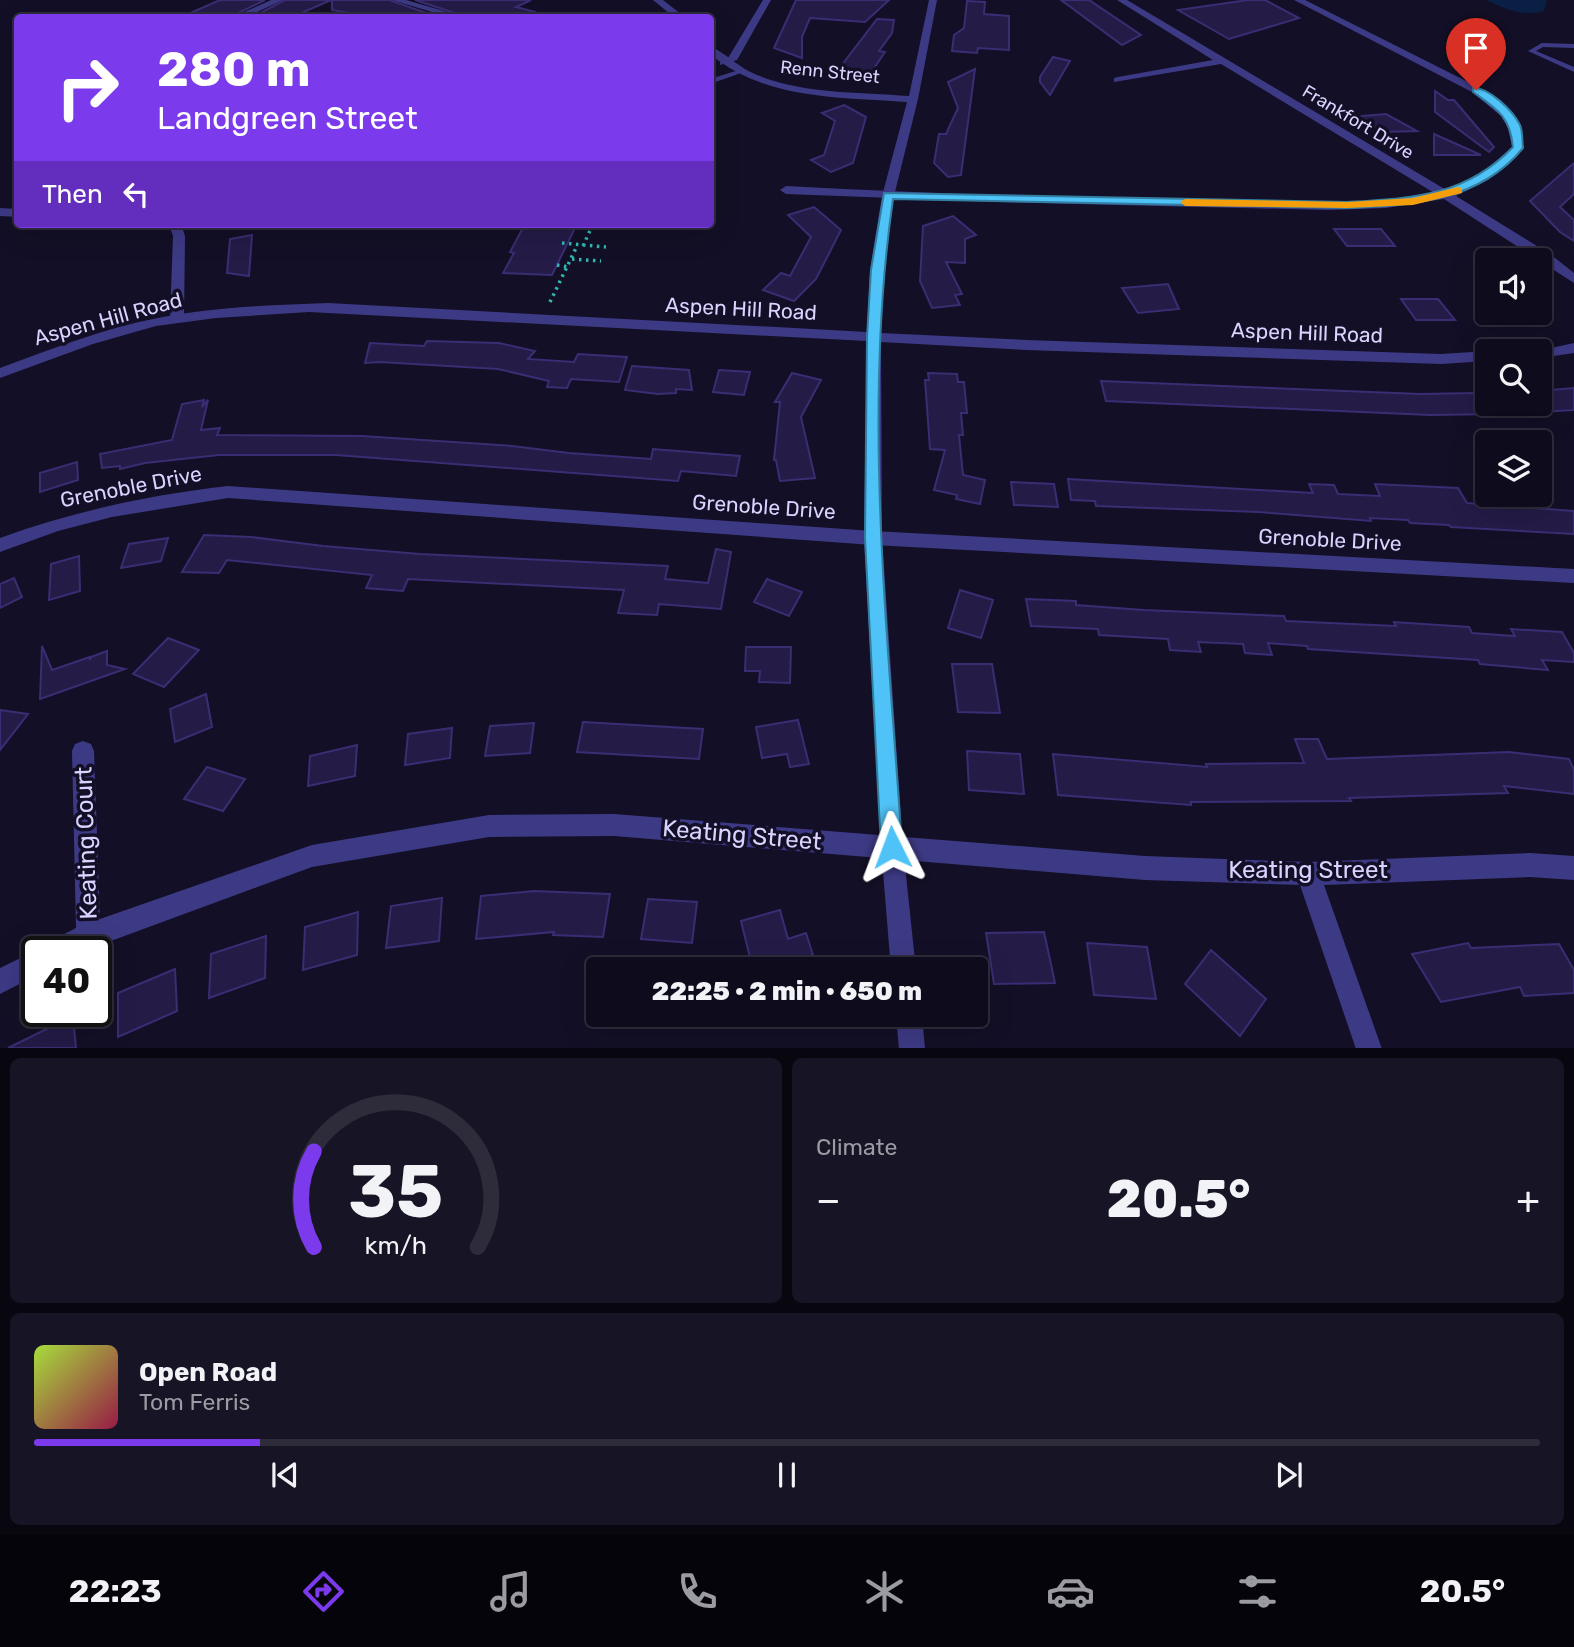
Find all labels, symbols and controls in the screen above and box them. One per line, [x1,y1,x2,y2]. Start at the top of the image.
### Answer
pin [1446,18,1506,90]
icon: arrive [1457,29,1495,67]
text: 280 m [157,40,311,98]
icon: right [42,42,133,133]
street label: Renn Street [779,56,881,88]
street label: Frankfort Drive [1298,80,1418,164]
text: Landgreen Street [157,99,418,137]
icon: left [117,175,155,213]
text: Then [42,179,103,210]
map controls [1475,248,1552,507]
button: sound [1475,248,1552,325]
street label: Aspen Hill Road [31,287,185,350]
street label: Aspen Hill Road [664,292,818,325]
street label: Aspen Hill Road [1231,317,1383,348]
button: search [1475,339,1552,416]
button: layers [1475,430,1552,507]
street label: Grenoble Drive [58,461,204,512]
street label: Grenoble Drive [692,489,837,524]
street label: Grenoble Drive [1258,523,1402,556]
street label: Keating Court [69,766,103,920]
position arrow [855,810,929,884]
street label: Keating Street [661,814,823,856]
street label: Keating Street [1228,856,1388,884]
speed limit sign: 40 [21,936,112,1027]
text: 22:25 · 2 min · 650 m [652,976,922,1007]
text: Climate [816,1133,897,1161]
text: 35 [349,1149,444,1235]
text: 20.5° [1107,1168,1250,1230]
text: − [816,1177,841,1223]
text: + [1516,1177,1540,1223]
text: km/h [365,1230,427,1259]
text: Open Road [139,1357,277,1388]
text: Tom Ferris [139,1388,250,1416]
icon: previous [266,1456,304,1494]
icon: pause [768,1456,806,1494]
icon: next [1270,1456,1308,1494]
icon: directions [299,1567,348,1616]
icon: music [486,1567,535,1616]
icon: phone [673,1567,722,1616]
icon: climate [860,1567,909,1616]
icon: car [1046,1567,1095,1616]
icon: filters [1233,1567,1282,1616]
text: 22:23 [69,1572,162,1610]
text: 20.5° [1420,1572,1505,1610]

